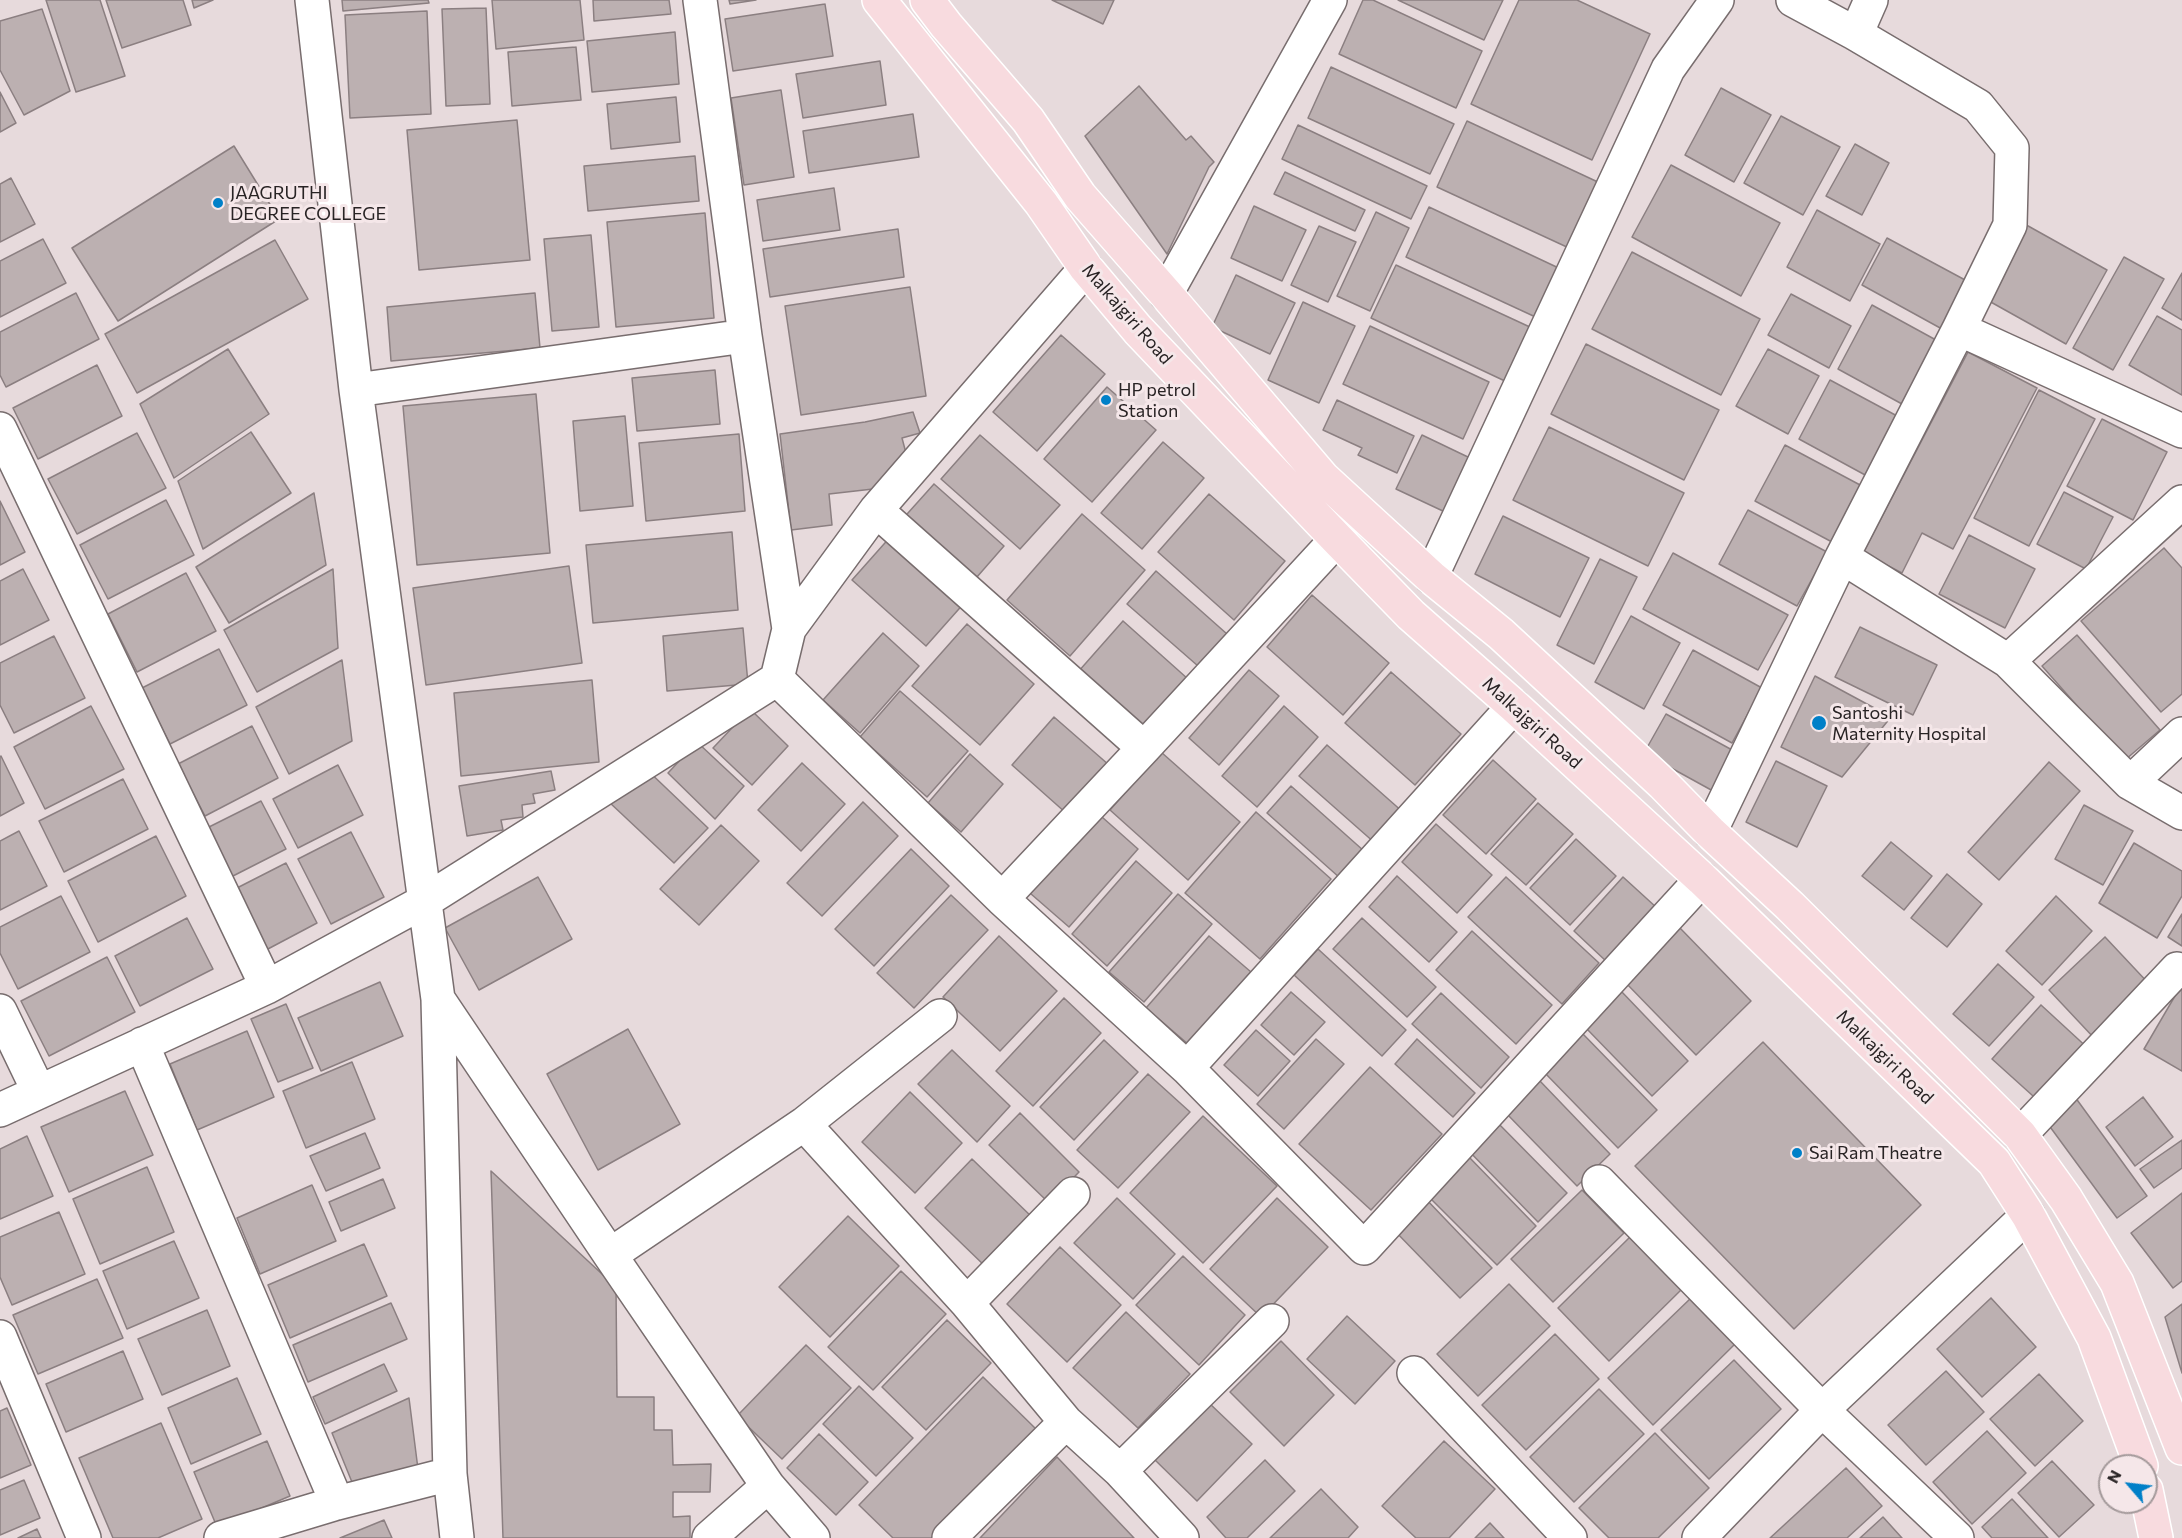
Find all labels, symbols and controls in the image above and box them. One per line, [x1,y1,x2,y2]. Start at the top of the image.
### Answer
place label: JAAGRUTHI DEGREE COLLEGE [230,182,386,224]
marker: JAAGRUTHI DEGREE COLLEGE [211,196,225,210]
street label: Malkajgiri Road [1077,259,1177,369]
place label: HP petrol Station [1118,379,1196,422]
marker: HP petrol Station [1099,393,1113,407]
street label: Malkajgiri Road [1478,673,1586,773]
place label: Santoshi Maternity Hospital [1832,702,1986,744]
marker: Santoshi Maternity Hospital [1810,714,1828,732]
street label: Malkajgiri Road [1832,1005,1938,1109]
place label: Sai Ram Theatre [1809,1142,1942,1164]
marker: Sai Ram Theatre [1790,1146,1804,1160]
north arrow [2098,1454,2158,1514]
text: N [2102,1466,2125,1486]

